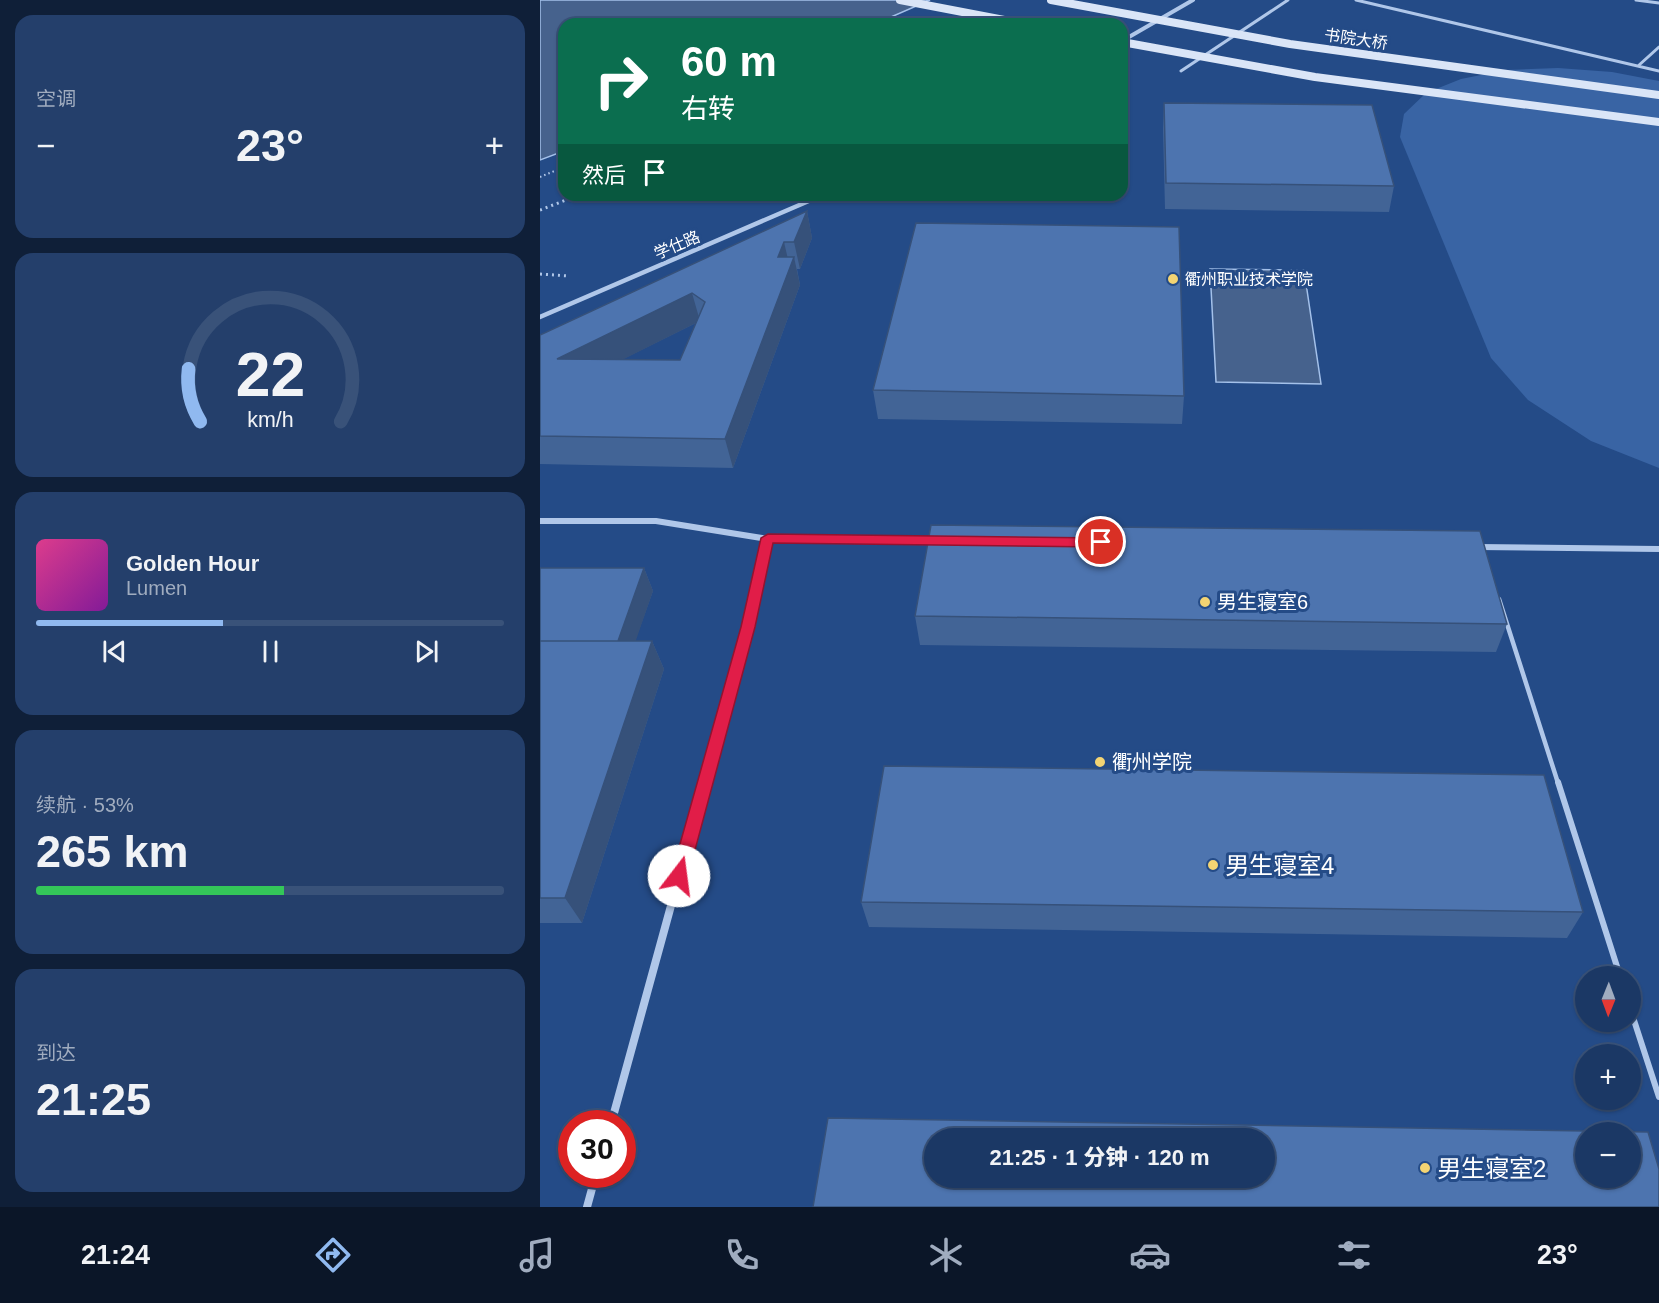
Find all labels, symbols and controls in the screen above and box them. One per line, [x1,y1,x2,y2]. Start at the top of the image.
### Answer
street label: 书院大桥 [1323,26,1389,52]
text: 60 m [681,38,777,85]
icon: right [582,42,660,120]
text: 空调 [36,88,76,110]
text: 右转 [681,94,735,124]
text: 23° [236,120,304,171]
text: − [36,127,55,164]
text: + [485,127,504,164]
icon: arrive [638,156,671,189]
text: 然后 [582,163,626,188]
street label: 学仕路 [652,228,702,262]
place label: 衢州职业技术学院 [1185,271,1313,288]
marker: 衢州职业技术学院 [1166,272,1180,286]
text: 22 [235,340,305,409]
text: km/h [247,409,293,433]
pin [1075,516,1126,567]
icon: arrive [1084,525,1117,558]
text: Golden Hour [126,551,259,576]
text: Lumen [126,577,187,599]
place label: 男生寝室6 [1217,591,1308,613]
marker: 男生寝室6 [1198,595,1212,609]
icon: previous [98,635,131,668]
icon: pause [254,635,287,668]
icon: next [410,635,443,668]
place label: 衢州学院 [1112,751,1192,773]
marker: 衢州学院 [1093,755,1107,769]
text: 续航 · 53% [36,794,134,816]
text: 265 km [36,826,189,877]
position arrow [647,844,711,908]
place label: 男生寝室4 [1225,852,1334,879]
marker: 男生寝室4 [1206,858,1220,872]
north arrow [1575,966,1641,1032]
map controls [1575,966,1641,1188]
text: 到达 [36,1042,76,1064]
button: + [1575,1044,1641,1110]
text: 21:25 [36,1074,151,1125]
speed limit sign: 30 [558,1110,636,1188]
button: − [1575,1122,1641,1188]
text: 21:25 · 1 分钟 · 120 m [989,1145,1210,1170]
place label: 男生寝室2 [1437,1155,1546,1182]
marker: 男生寝室2 [1418,1161,1432,1175]
icon: directions [312,1234,354,1276]
icon: music [516,1234,558,1276]
icon: phone [721,1234,763,1276]
icon: climate [925,1234,967,1276]
icon: car [1129,1234,1171,1276]
icon: filters [1333,1234,1375,1276]
text: 21:24 [81,1240,150,1270]
text: 23° [1537,1240,1578,1270]

